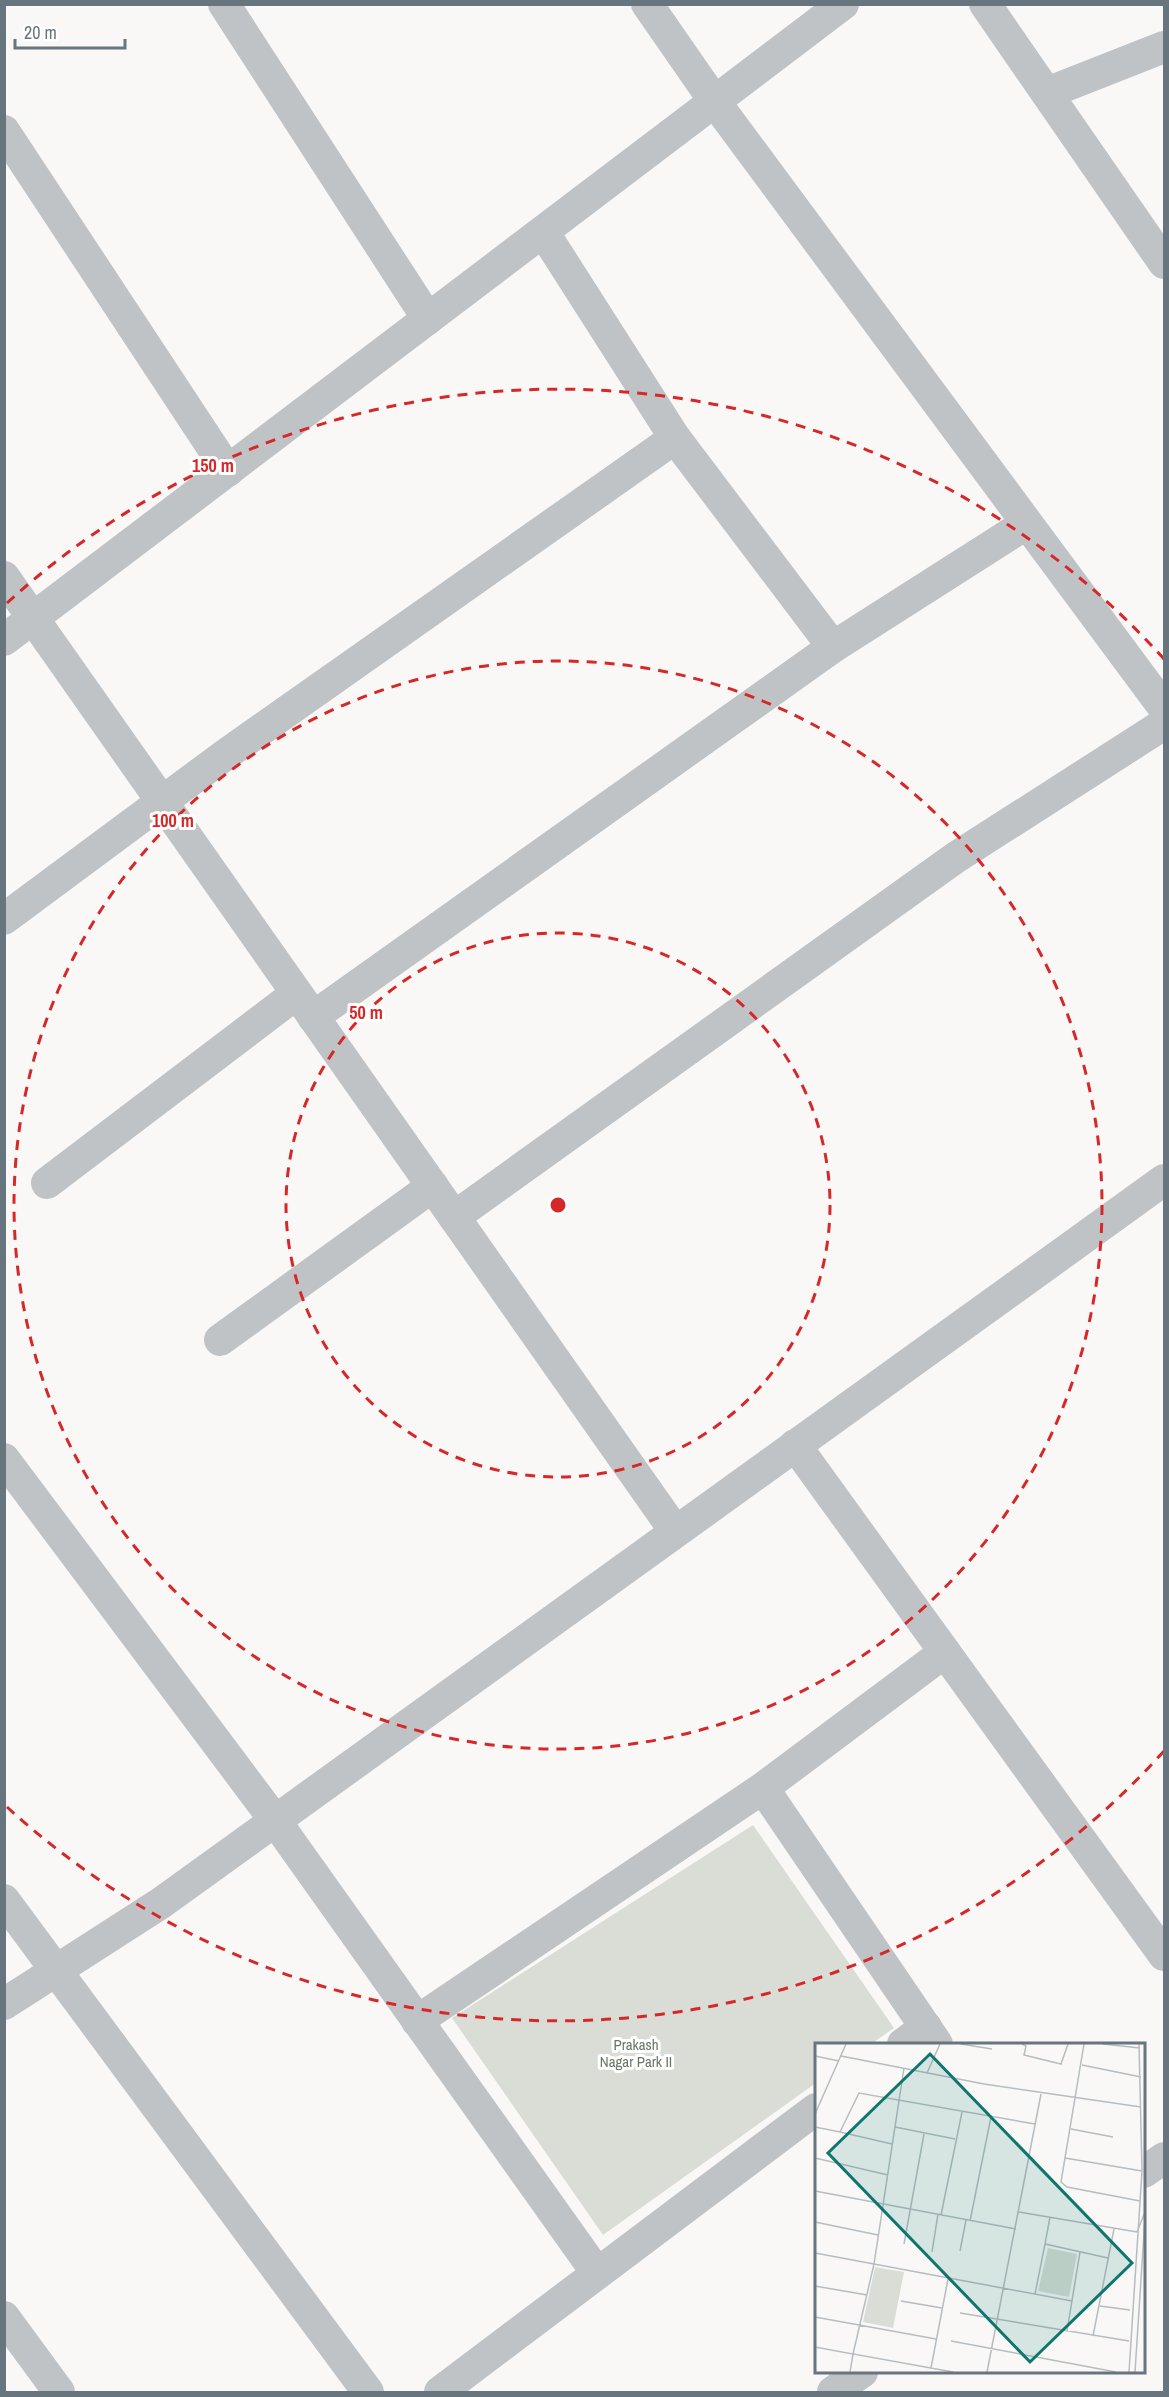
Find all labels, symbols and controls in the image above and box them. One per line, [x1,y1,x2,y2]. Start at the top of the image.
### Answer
scale bar [15,12,124,50]
text: 20 m [24,20,57,45]
text: 150 m [192,453,234,478]
text: 100 m [152,808,194,833]
text: 50 m [349,1000,383,1025]
centre of rings [548,1195,568,1215]
park label: Prakash Nagar Park II [600,2034,672,2072]
inset map [815,2043,1145,2373]

